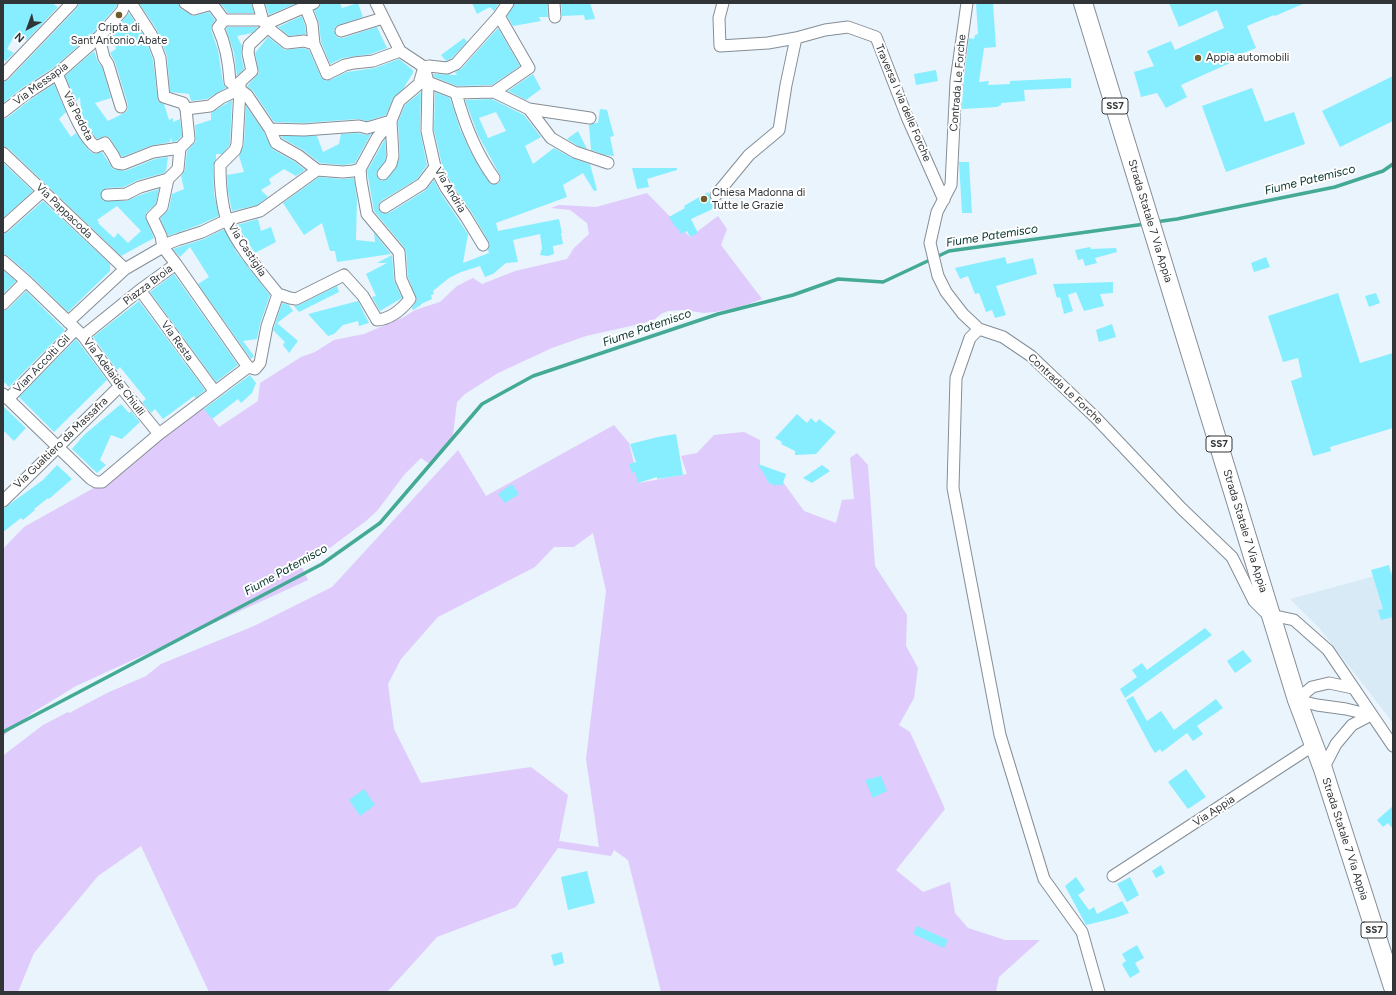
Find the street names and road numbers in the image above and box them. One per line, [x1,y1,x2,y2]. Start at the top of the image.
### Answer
street label: Contrada Le Forche [947,34,969,132]
street label: Traversa I via delle Forche [872,42,934,164]
street label: Via Messapia [11,60,71,108]
street label: Via Pedota [60,89,96,143]
road number: SS7 [1102,98,1128,114]
street label: Strada Statale 7 Via Appia [1125,158,1175,284]
street label: Via Andria [431,165,469,215]
street label: Via Pappacoda [33,181,95,241]
street label: Via Castiglia [225,221,269,279]
street label: Piazza Broia [121,262,175,308]
street label: Via Resta [158,318,196,364]
street label: Vian Accolti Gil [11,332,73,396]
street label: Via Adelaide Chiulli [80,335,148,419]
street label: Contrada Le Forche [1025,351,1105,427]
street label: Via Gualtiero da Massafra [11,395,111,491]
road number: SS7 [1206,436,1232,452]
street label: Strada Statale 7 Via Appia [1220,468,1270,594]
street label: Strada Statale 7 Via Appia [1319,776,1371,902]
street label: Via Appia [1191,793,1237,829]
road number: SS7 [1361,922,1387,938]

